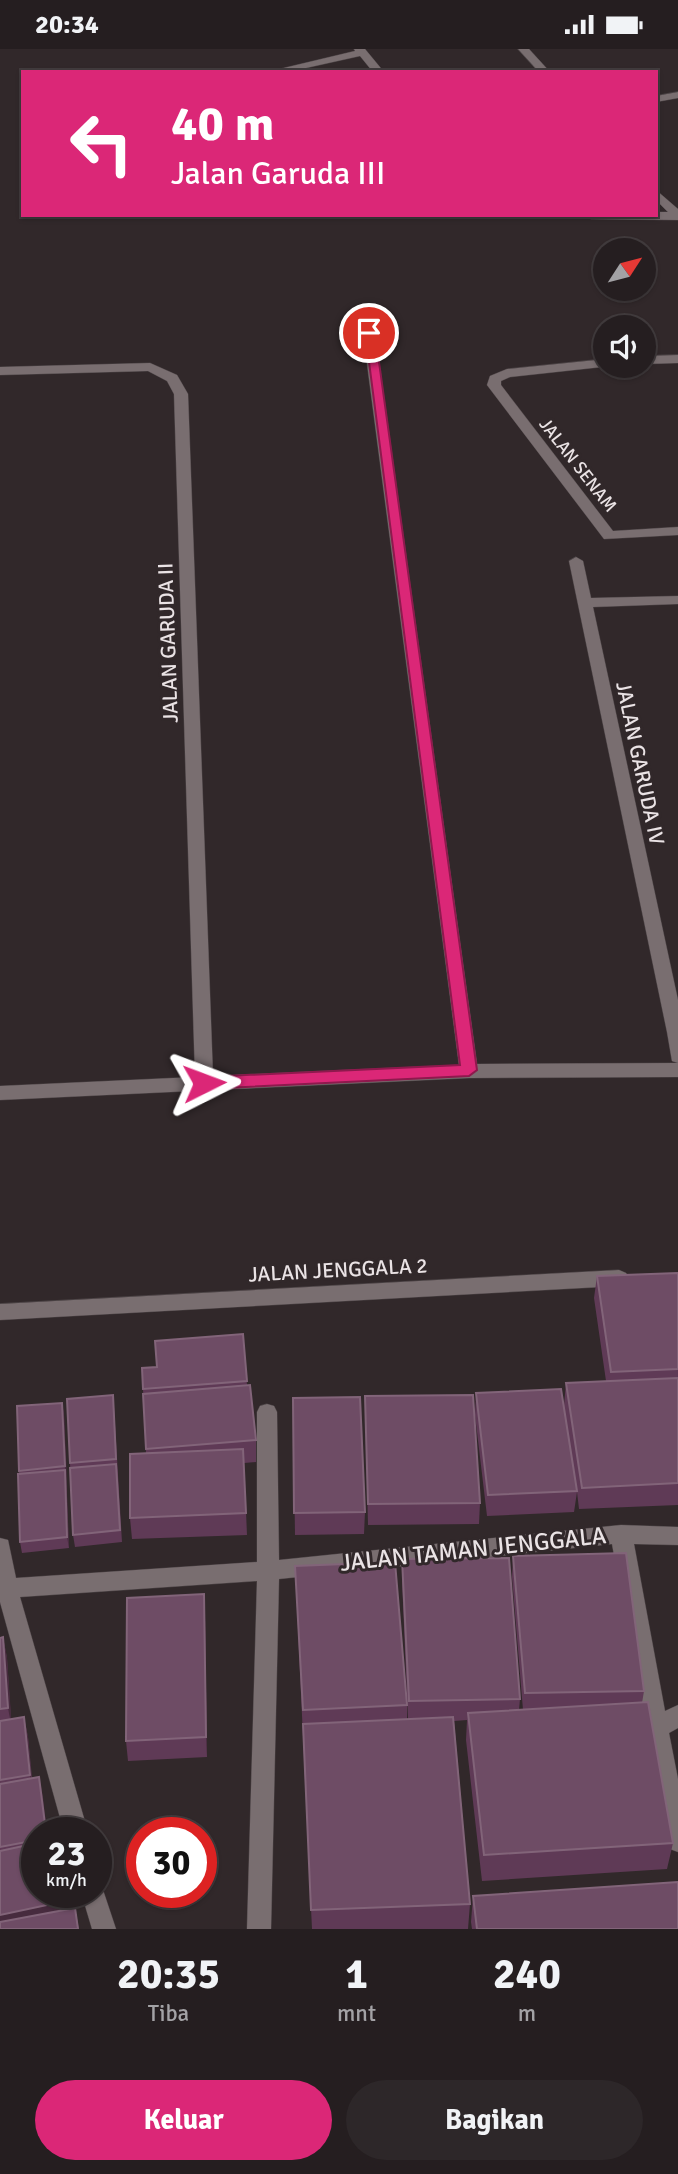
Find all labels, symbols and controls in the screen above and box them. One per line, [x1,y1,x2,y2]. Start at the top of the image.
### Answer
text: 20:34 [35,9,99,41]
text: 40 m [171,94,274,154]
icon: left [56,98,147,189]
text: Jalan Garuda III [171,154,385,193]
north arrow [593,238,656,301]
map controls [593,238,656,378]
pin [339,303,399,363]
icon: arrive [350,314,388,352]
button: sound [593,315,656,378]
street label: JALAN SENAM [535,414,621,516]
street label: JALAN GARUDA II [152,563,184,723]
street label: JALAN GARUDA IV [610,679,670,847]
position arrow [167,1046,241,1120]
street label: JALAN JENGGALA 2 [248,1252,428,1288]
street label: JALAN TAMAN JENGGALA [338,1520,608,1578]
speed limit sign: 30 [126,1817,217,1908]
text: 23 [48,1832,85,1875]
text: km/h [46,1869,87,1891]
text: 20:35 [117,1949,220,2000]
text: 1 [345,1949,368,2000]
text: 240 [493,1949,561,2000]
text: Tiba [148,1999,189,2028]
text: mnt [337,1999,376,2028]
text: m [518,1999,536,2028]
button: Keluar [35,2080,332,2160]
button: Bagikan [346,2080,643,2160]

